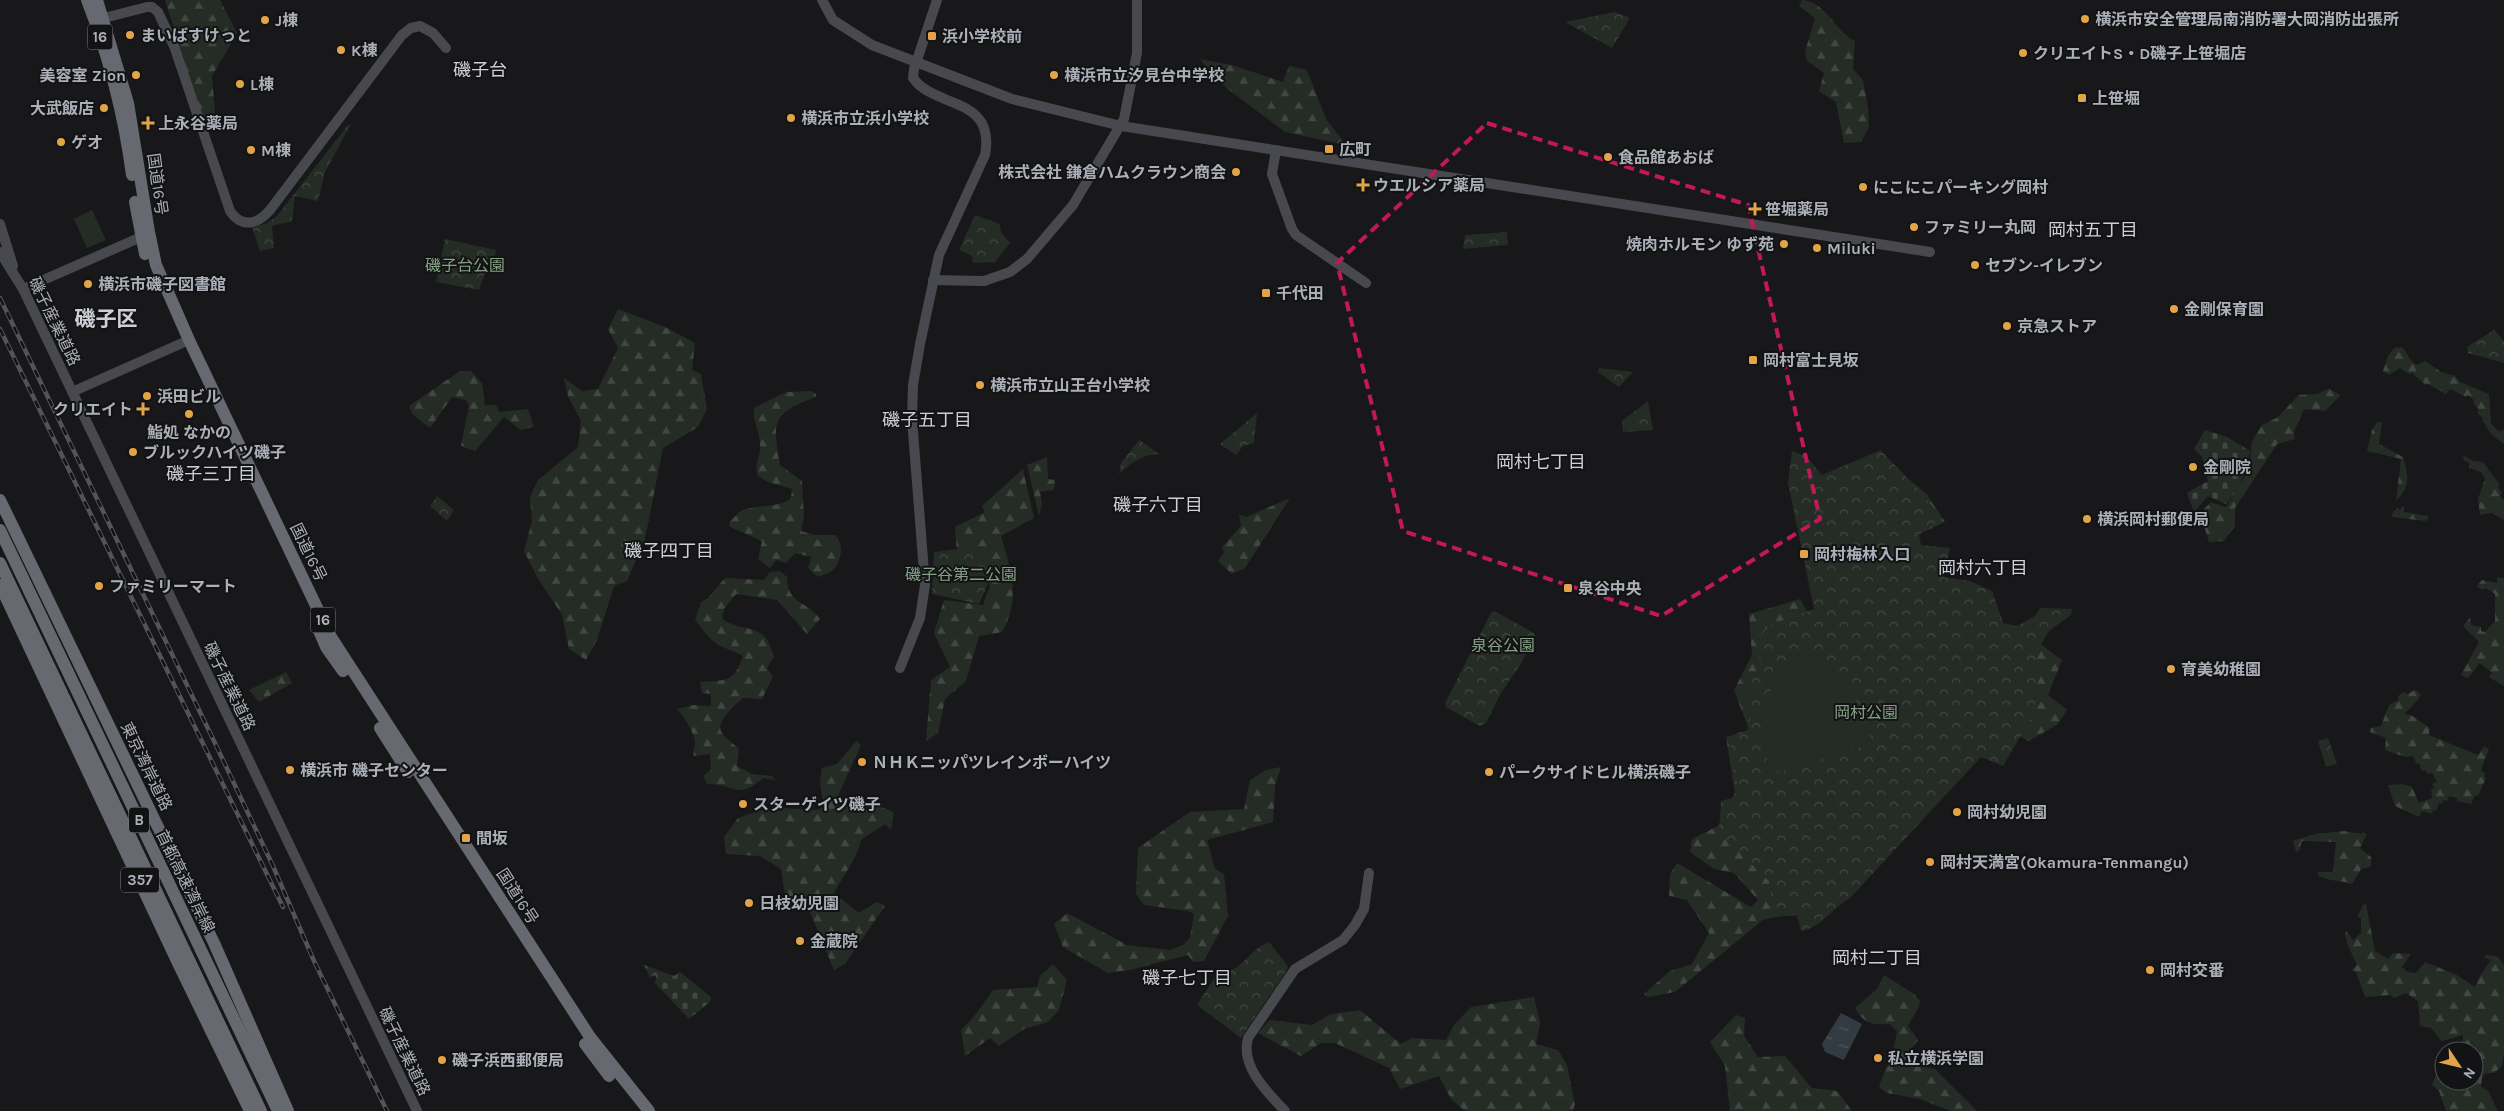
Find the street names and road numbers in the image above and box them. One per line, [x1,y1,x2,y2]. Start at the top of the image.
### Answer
road number: 16 [88,24,112,50]
street label: 国道16号 [144,152,171,216]
street label: 磯子産業道路 [25,274,84,369]
street label: 国道16号 [286,520,331,584]
road number: 16 [310,608,336,632]
street label: 磯子産業道路 [200,639,259,734]
street label: 東京湾岸道路 [117,719,176,814]
road number: B [129,808,149,832]
street label: 首都高速湾岸線 [152,827,219,936]
street label: 国道16号 [493,865,543,928]
road number: 357 [121,868,159,892]
street label: 磯子産業道路 [375,1004,434,1099]

